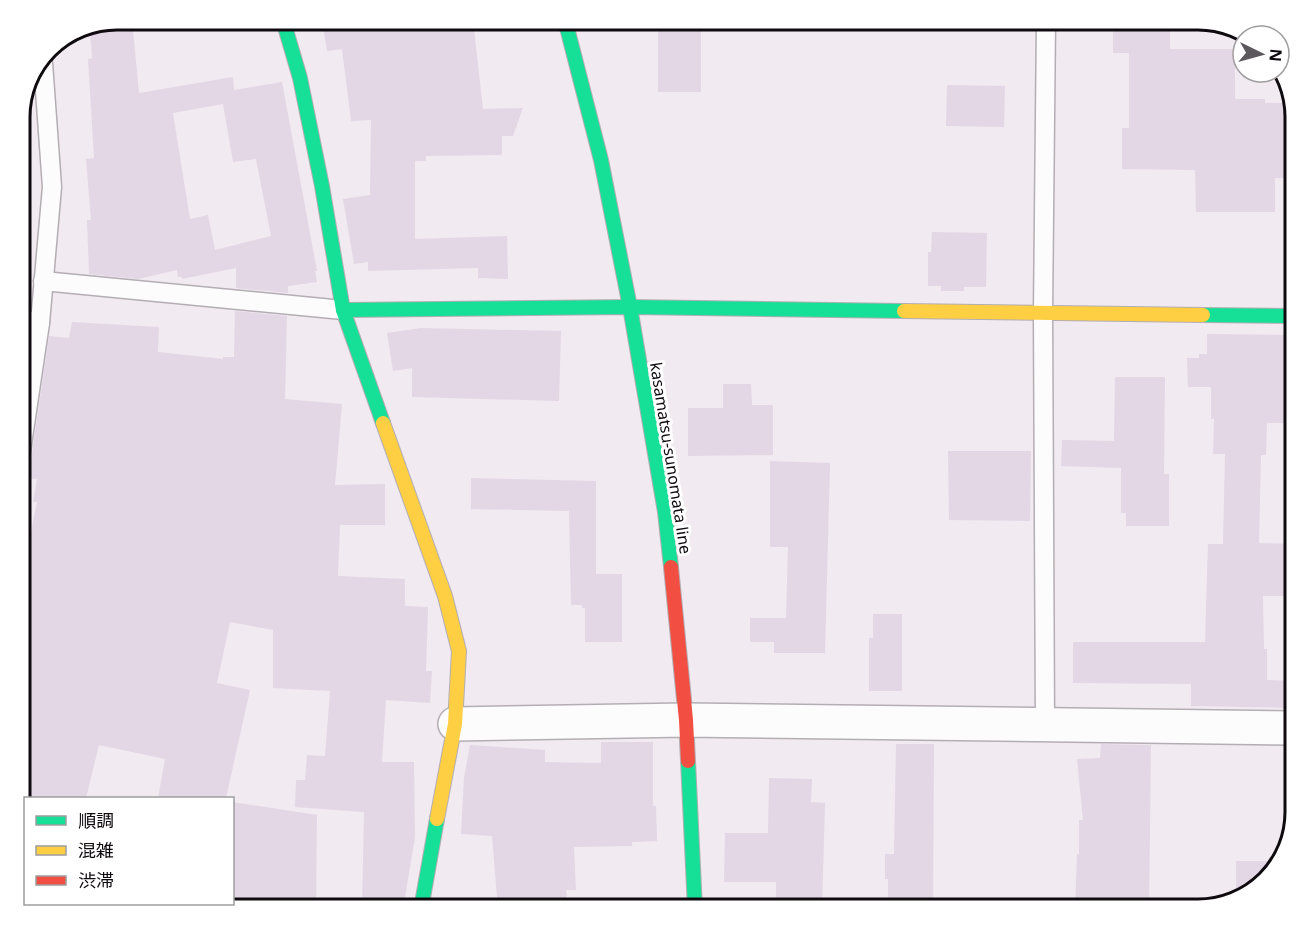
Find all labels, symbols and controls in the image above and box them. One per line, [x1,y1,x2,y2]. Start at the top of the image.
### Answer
north arrow [1231,24,1291,84]
text: N [1264,48,1287,63]
street label: kasamatsu-sunomata line [645,361,697,555]
legend [24,797,234,905]
text: 順調 [78,808,114,832]
text: 混雑 [78,838,114,862]
text: 渋滞 [78,868,114,892]

